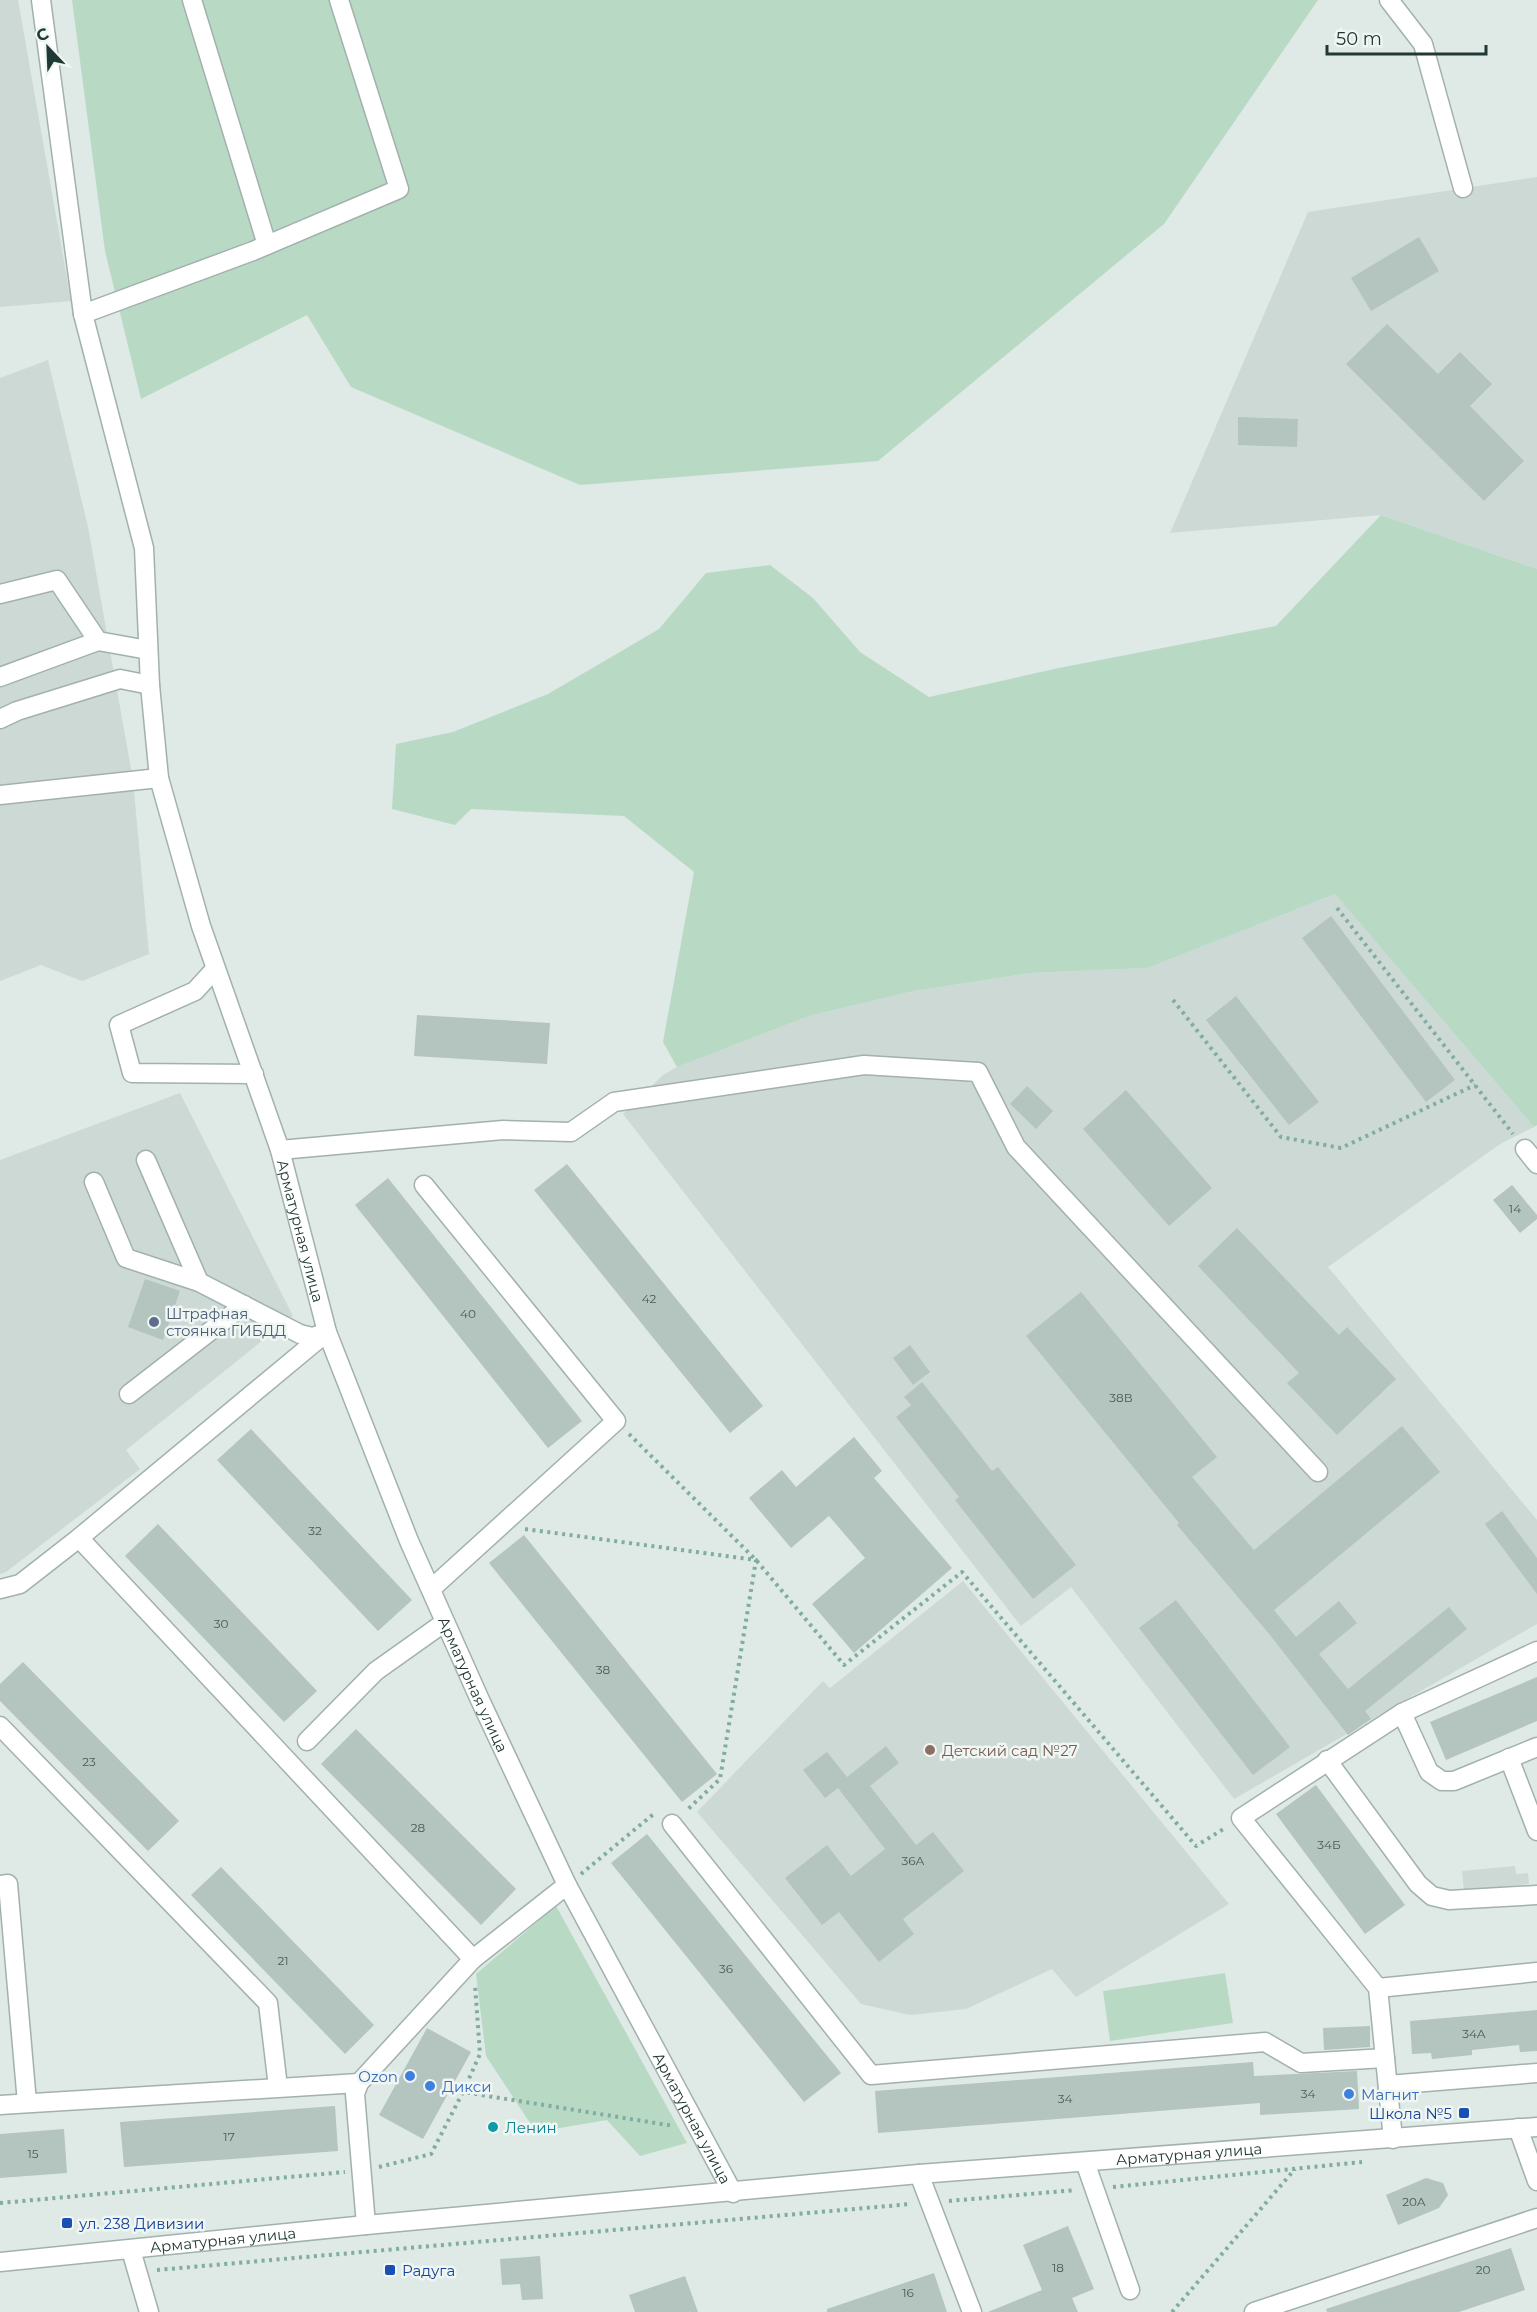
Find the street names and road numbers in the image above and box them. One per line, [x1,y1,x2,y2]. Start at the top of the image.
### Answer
street label: Арматурная улица [273,1157,328,1304]
street label: Арматурная улица [434,1614,512,1755]
street label: Арматурная улица [649,2049,736,2187]
street label: Арматурная улица [1115,2138,1263,2168]
street label: Арматурная улица [149,2223,297,2256]

